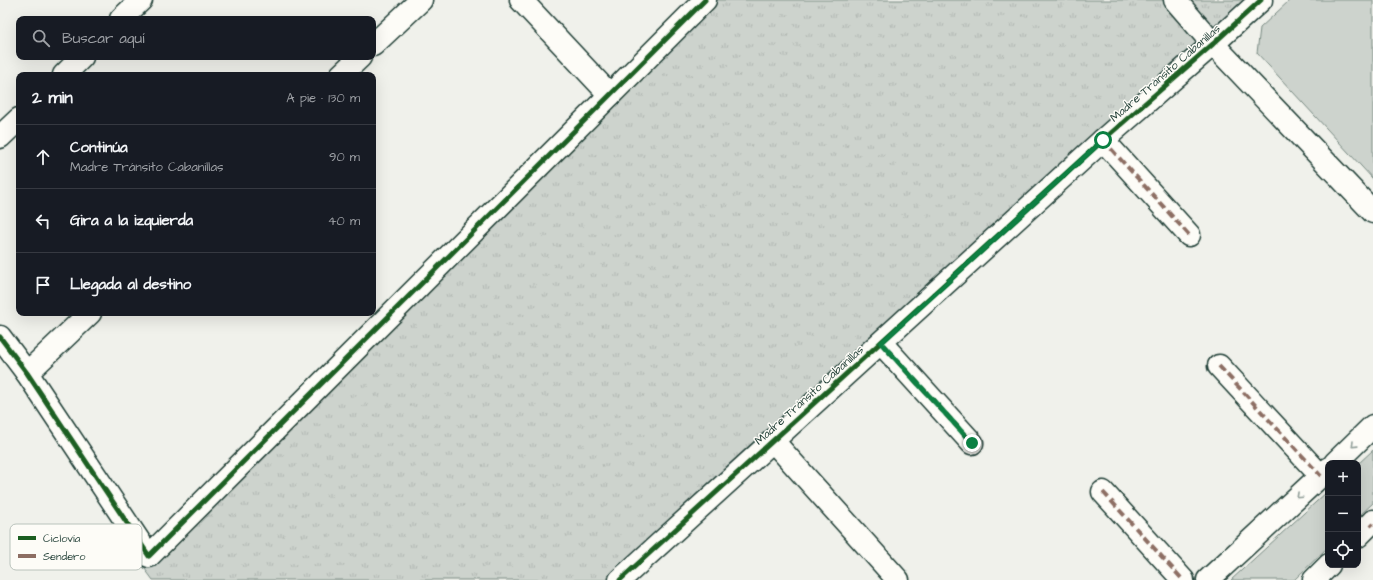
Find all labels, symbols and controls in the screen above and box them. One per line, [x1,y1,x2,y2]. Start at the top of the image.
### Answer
search box [16,16,376,60]
street label: Madre Tránsito Cabanillas [1106,20,1224,126]
icon: search [30,27,52,49]
text: Buscar aquí [62,28,144,49]
text: 2 min [32,86,73,110]
text: A pie · 130 m [286,89,360,107]
route start [1094,131,1112,149]
text: Continúa [70,137,128,158]
icon: ahead [32,146,54,168]
text: 90 m [329,148,360,166]
text: Madre Tránsito Cabanillas [70,158,224,176]
icon: left [32,210,54,232]
text: Gira a la izquierda [70,210,193,231]
text: 40 m [328,212,360,230]
icon: arrive [32,274,54,296]
text: Llegada al destino [70,274,191,295]
street label: Madre Tránsito Cabanillas [751,342,868,449]
route end [963,434,981,452]
one-way arrow [1351,440,1359,448]
map controls [1325,460,1361,568]
button: + [1325,460,1361,496]
one-way arrow [1297,491,1304,498]
button: − [1325,496,1361,532]
legend [10,524,142,570]
text: Ciclovía [43,531,81,546]
button: locate [1325,532,1361,568]
text: Sendero [43,549,86,564]

